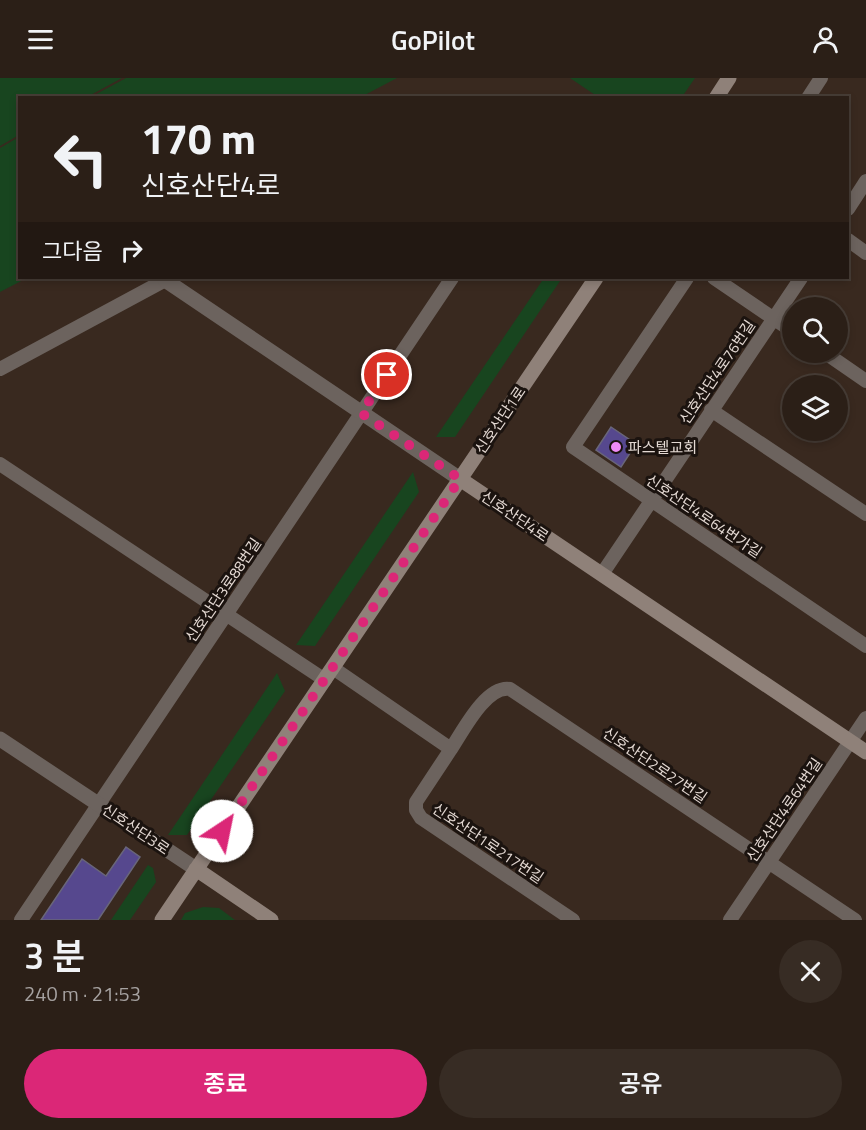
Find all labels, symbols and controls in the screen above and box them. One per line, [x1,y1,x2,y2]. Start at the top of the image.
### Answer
text: GoPilot [391,19,475,60]
icon: menu [24,23,57,56]
icon: person [809,23,842,56]
text: 170 m [141,106,256,170]
icon: left [42,120,120,198]
text: 신호산단4로 [141,164,280,205]
text: 그다음 [42,234,103,268]
icon: right [115,234,148,267]
map controls [782,297,848,441]
button: search [782,297,848,363]
street label: 신호산단4로76번길 [673,315,761,429]
pin [361,349,412,400]
icon: arrive [370,358,403,391]
button: layers [782,375,848,441]
street label: 신호산단1로 [469,381,531,459]
place label: 파스텔교회 [628,436,697,459]
marker: 파스텔교회 [609,440,623,454]
street label: 신호산단4로64번가길 [641,469,767,563]
street label: 신호산단4로 [476,485,554,547]
street label: 신호산단3로88번길 [179,533,267,647]
street label: 신호산단2로27번길 [598,721,712,809]
street label: 신호산단4로64번길 [740,753,828,867]
street label: 신호산단1로217번길 [428,797,548,889]
street label: 신호산단3로 [97,798,175,860]
position arrow [190,799,254,863]
text: 3 분 [24,928,85,983]
button: close [779,940,842,1003]
text: 240 m · 21:53 [24,978,141,1009]
button: 종료 [24,1049,427,1118]
button: 공유 [439,1049,842,1118]

